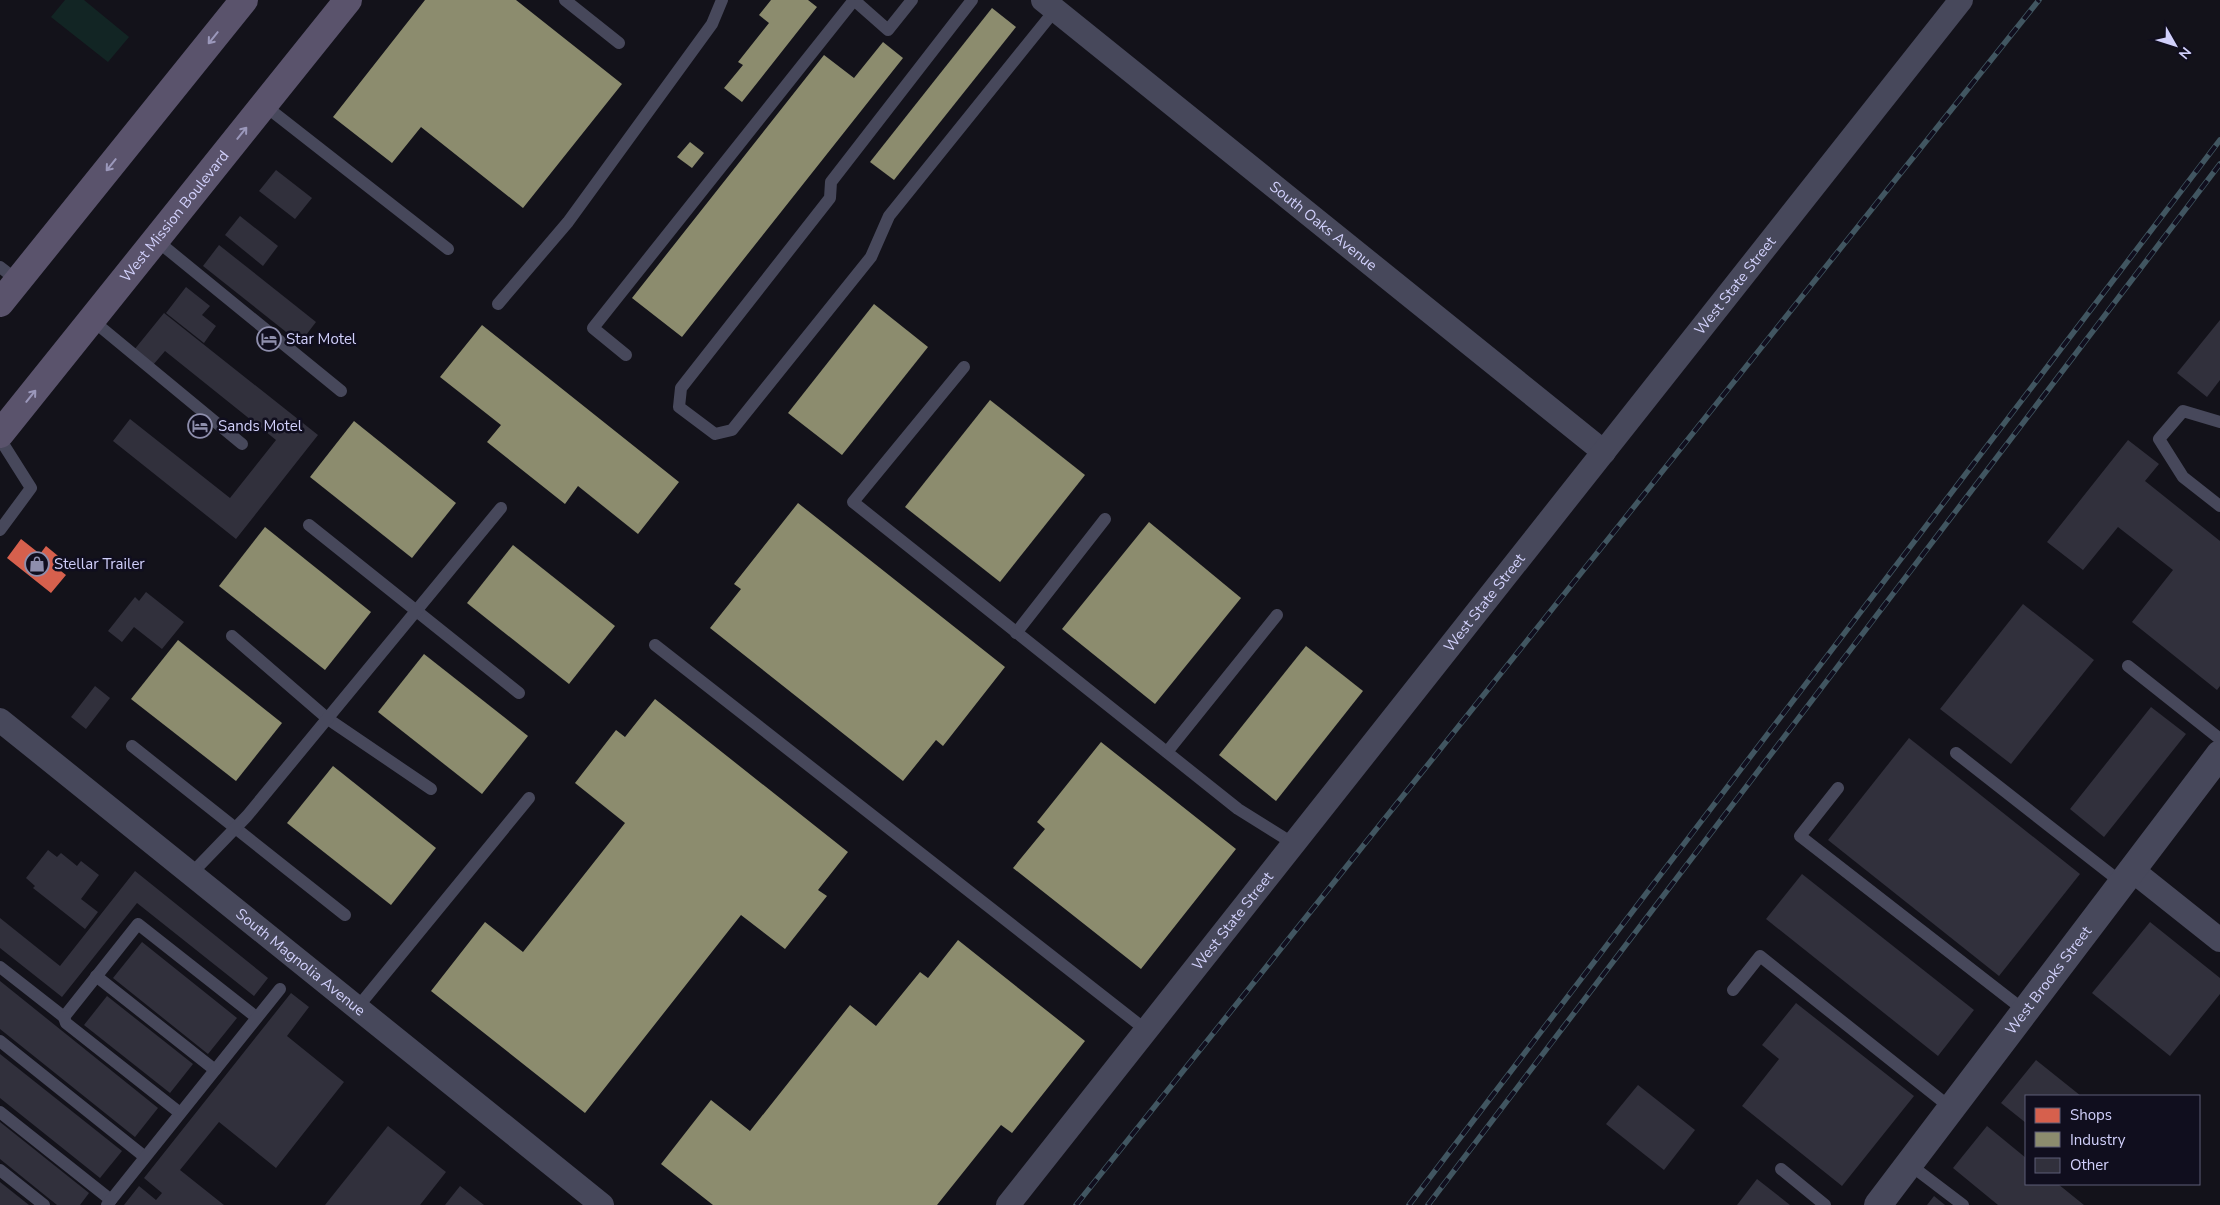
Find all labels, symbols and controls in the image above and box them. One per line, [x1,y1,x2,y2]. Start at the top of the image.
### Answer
north arrow [2150,20,2200,70]
one-way arrow [208,31,219,44]
text: N [2174,43,2195,63]
one-way arrow [236,127,247,140]
street label: West Mission Boulevard [116,146,234,286]
one-way arrow [106,158,117,171]
street label: South Oaks Avenue [1265,176,1381,275]
street label: West State Street [1690,232,1781,339]
hotel icon: Star Motel [256,326,282,352]
place label: Star Motel [286,329,357,349]
one-way arrow [25,390,36,403]
hotel icon: Sands Motel [187,413,213,439]
place label: Sands Motel [218,416,303,436]
street label: West State Street [1439,549,1530,656]
shop icon: Stellar Trailer [24,551,50,577]
place label: Stellar Trailer [54,554,145,574]
street label: West State Street [1187,867,1278,974]
street label: South Magnolia Avenue [232,904,370,1020]
street label: West Brooks Street [2001,921,2097,1039]
legend [2025,1095,2200,1185]
text: Shops [2070,1105,2112,1125]
text: Industry [2070,1130,2126,1150]
text: Other [2070,1155,2109,1175]

